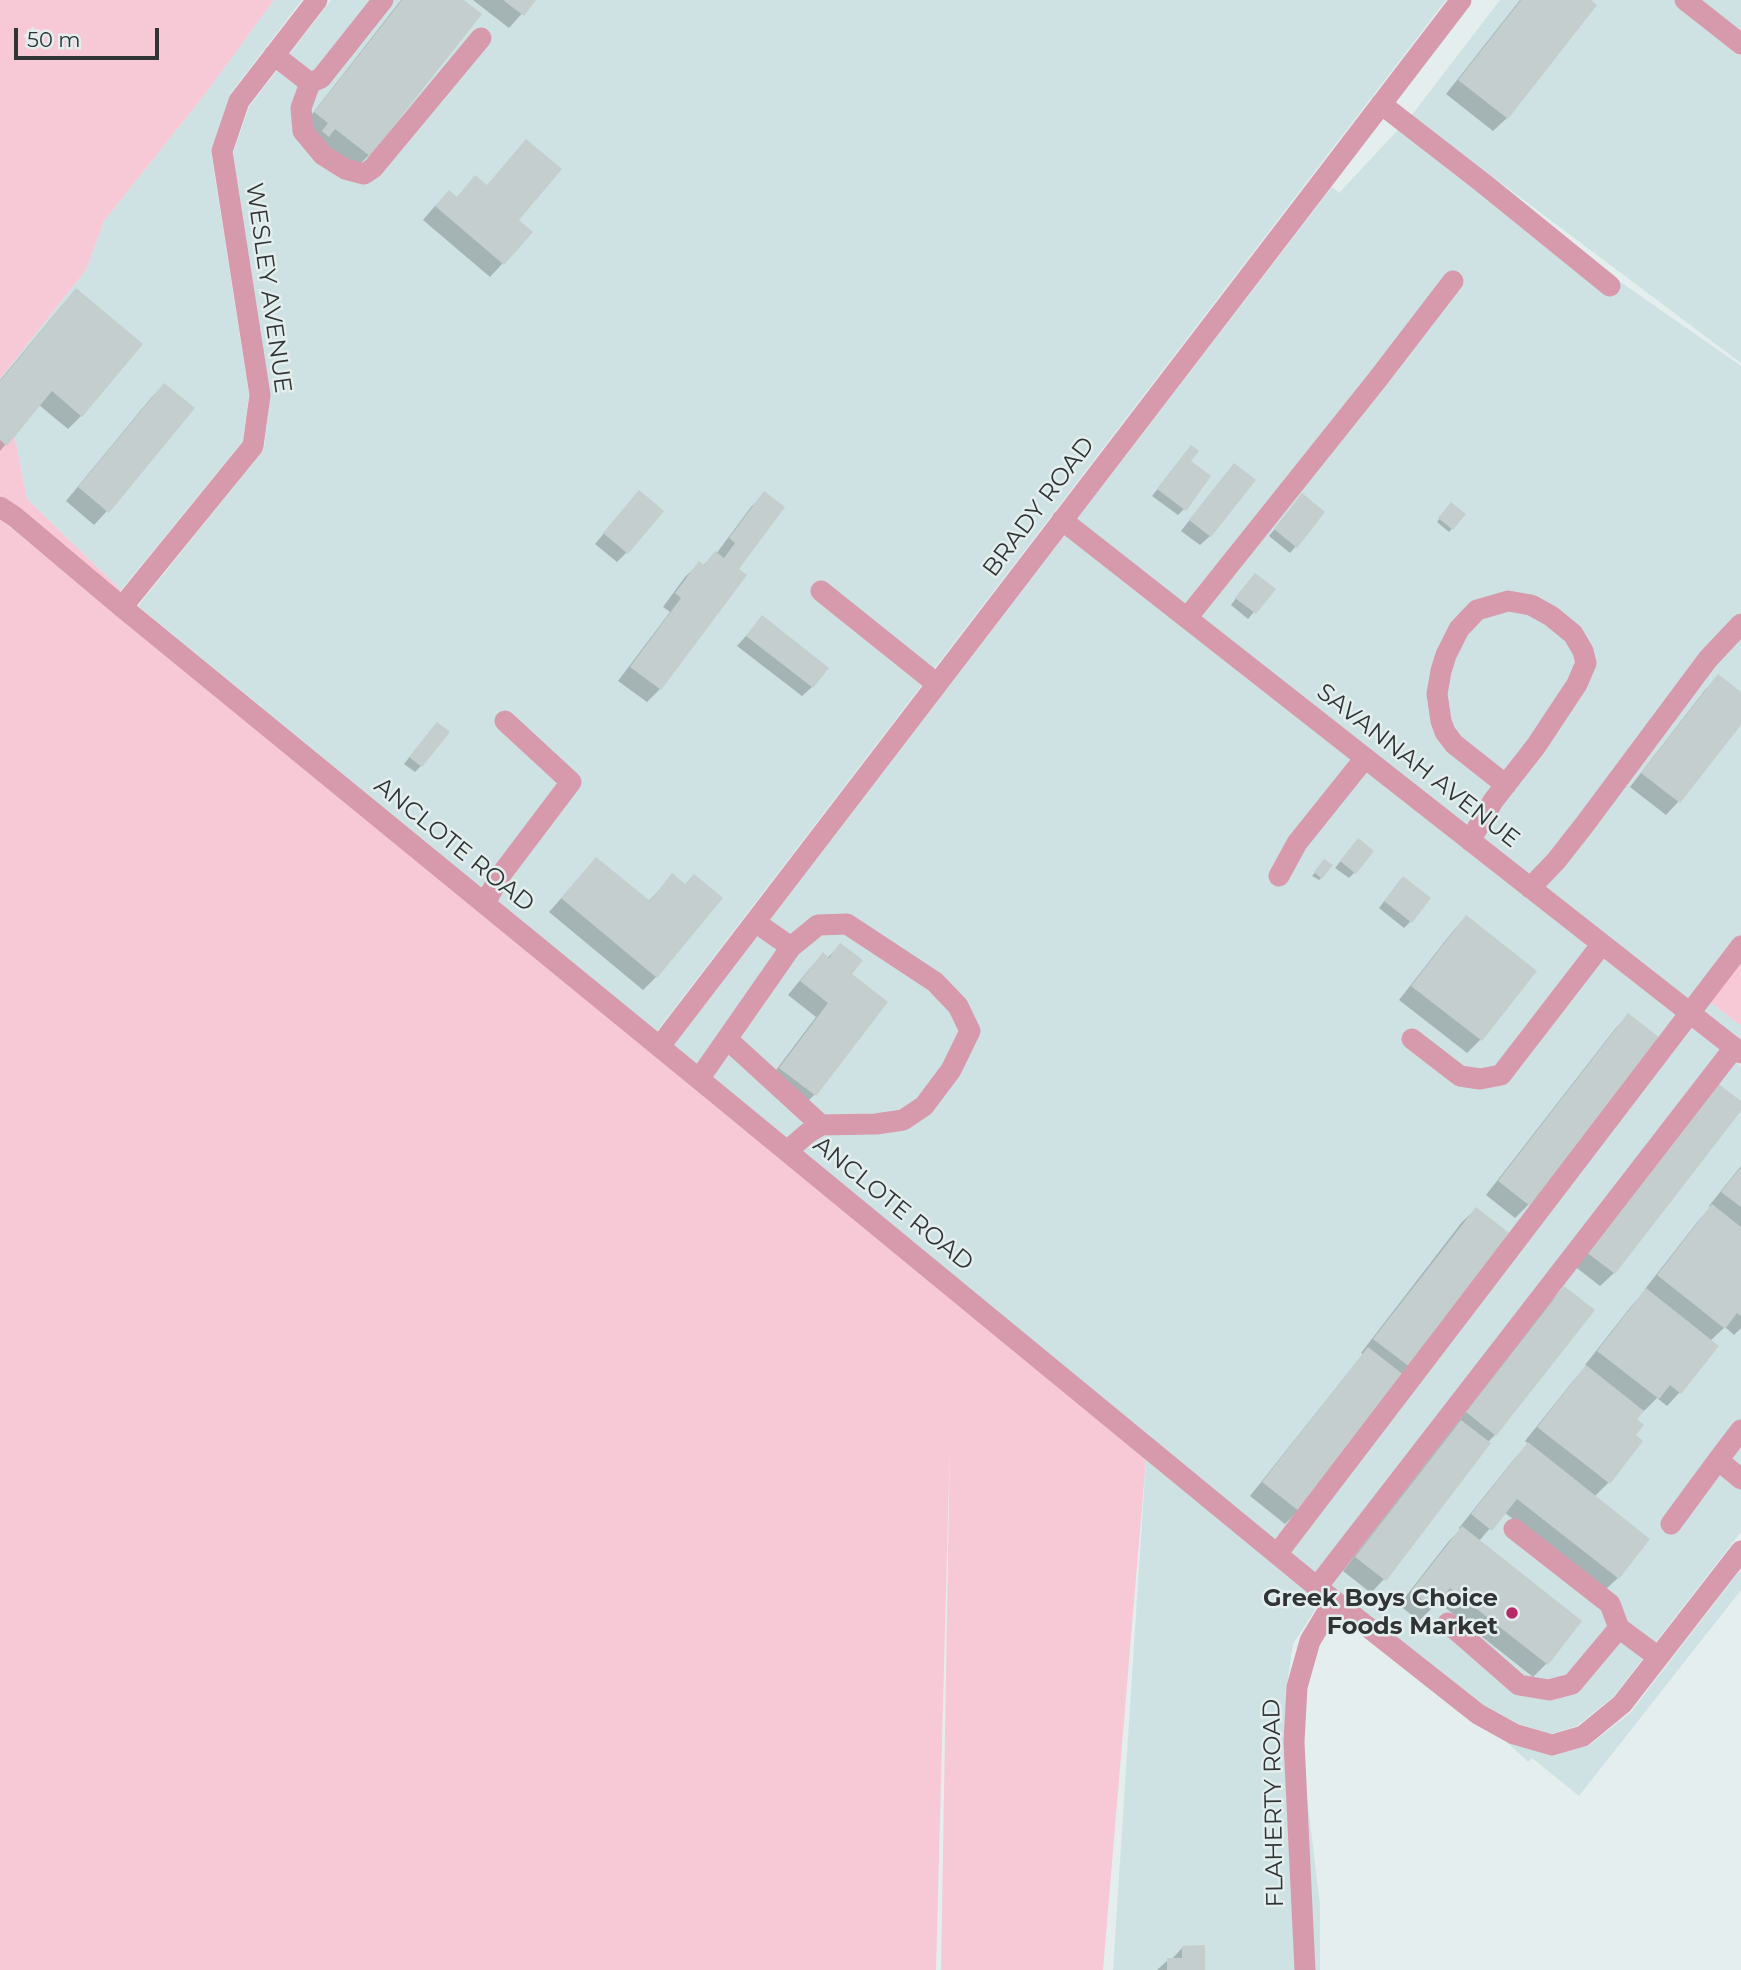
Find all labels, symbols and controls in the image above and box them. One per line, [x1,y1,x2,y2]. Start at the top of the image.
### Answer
scale bar [18,14,163,58]
text: 50 m [27,27,81,52]
street label: WESLEY AVENUE [239,181,297,395]
street label: BRADY ROAD [977,431,1101,583]
street label: SAVANNAH AVENUE [1311,678,1525,854]
street label: ANCLOTE ROAD [368,772,540,918]
street label: ANCLOTE ROAD [807,1131,979,1277]
place label: Greek Boys Choice Foods Market [1263,1585,1498,1641]
marker: Greek Boys Choice Foods Market [1504,1605,1520,1621]
street label: FLAHERTY ROAD [1258,1698,1290,1908]

